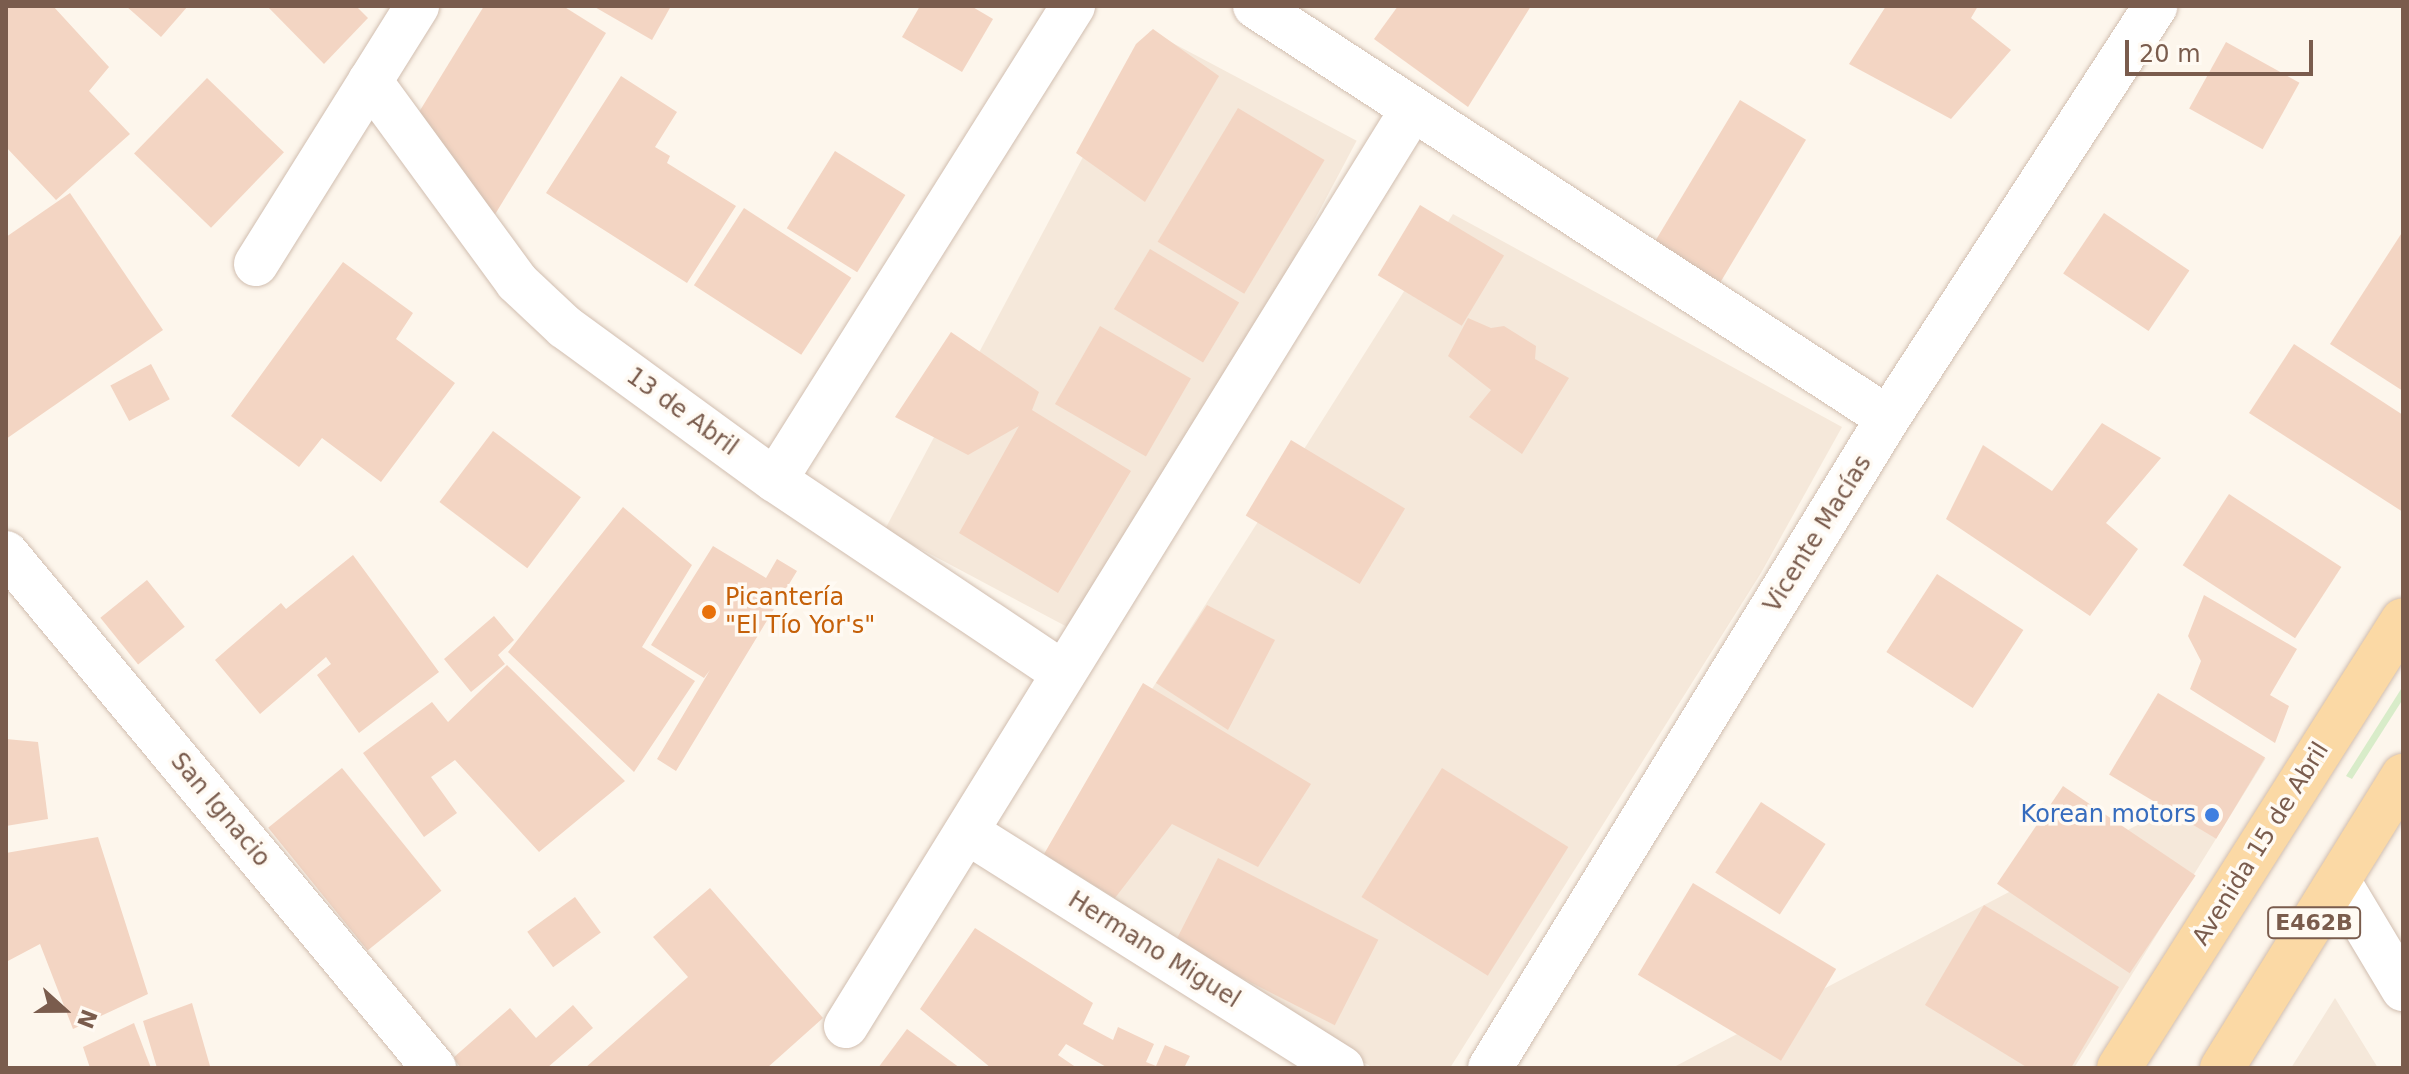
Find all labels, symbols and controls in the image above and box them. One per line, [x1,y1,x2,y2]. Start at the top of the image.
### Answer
scale bar [2129,24,2317,74]
text: 20 m [2139,40,2201,68]
street label: 13 de Abril [621,362,743,462]
street label: Vicente Macías [1758,450,1878,618]
place label: Picantería "El Tío Yor's" [725,584,875,640]
marker: Picantería "El Tío Yor's" [700,603,718,621]
street label: Avenida 15 de Abril [2187,737,2335,951]
street label: San Ignacio [164,747,276,873]
place label: Korean motors [2021,801,2196,829]
marker: Korean motors [2203,806,2221,824]
street label: Hermano Miguel [1063,886,1245,1014]
road number: E462B [2266,905,2362,941]
north arrow [24,970,104,1050]
text: N [72,1006,102,1032]

